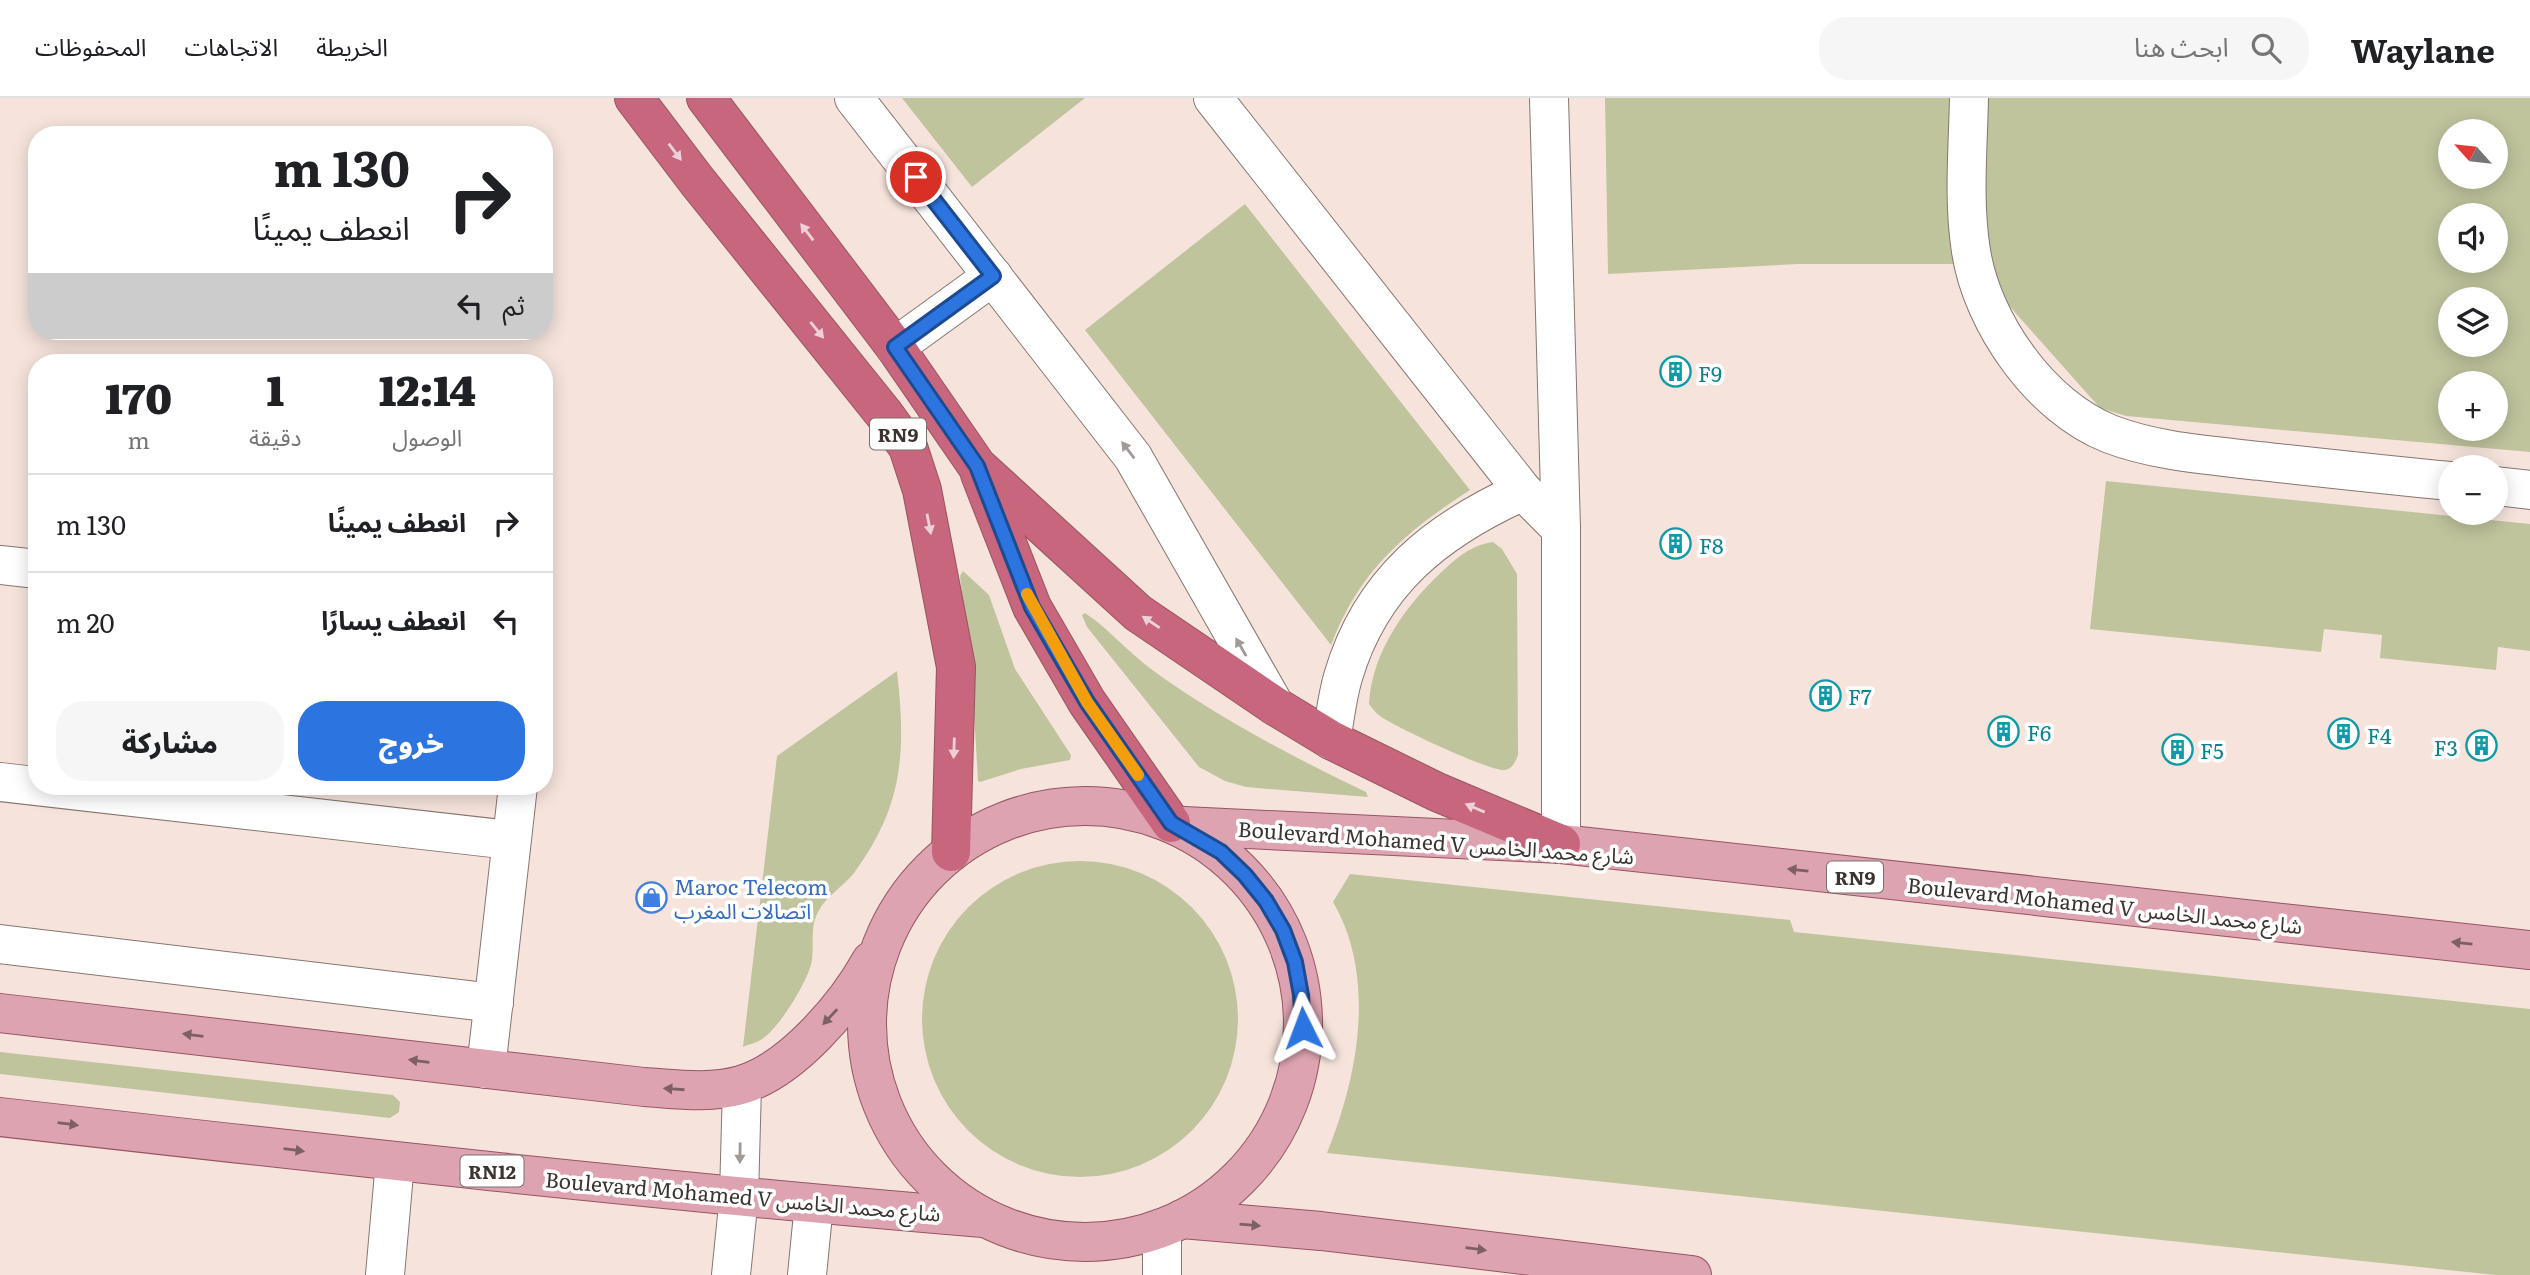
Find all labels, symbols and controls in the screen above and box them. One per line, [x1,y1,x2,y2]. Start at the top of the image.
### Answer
search box [1819,17,2309,80]
text: Waylane [2351,24,2495,73]
text: ابحث هنا [2134,26,2229,65]
text: المحفوظات [35,28,146,63]
text: الاتجاهات [184,28,278,63]
text: الخريطة [316,28,388,63]
icon: search [2247,29,2285,67]
north arrow [2438,119,2508,189]
map controls [2438,119,2508,525]
text: 130 m [274,129,410,202]
one-way arrow [668,143,682,162]
pin [886,147,946,207]
icon: right [434,154,525,245]
icon: arrive [897,158,935,196]
text: انعطف يمينًا [253,202,410,250]
button: sound [2438,203,2508,273]
one-way arrow [800,224,815,242]
text: ثم [503,284,525,323]
icon: left [451,287,489,325]
button: layers [2438,287,2508,357]
one-way arrow [809,321,824,339]
building icon: F9 [1658,355,1692,389]
text: 1 [267,357,284,419]
text: 12:14 [379,357,476,419]
place label: F9 [1698,357,1722,388]
text: 170 [105,365,172,427]
button: + [2438,371,2508,441]
road number: RN9 [870,418,926,450]
text: دقيقة [249,419,302,453]
text: الوصول [392,419,462,453]
text: m [127,422,150,456]
one-way arrow [1121,441,1135,459]
button: − [2438,455,2508,525]
text: انعطف يمينًا [328,501,466,540]
text: 130 m [56,504,126,543]
icon: right [487,504,525,542]
one-way arrow [923,513,934,535]
building icon: F8 [1659,527,1693,561]
place label: F8 [1699,529,1724,560]
text: انعطف يسارًا [321,599,466,638]
text: 20 m [56,602,115,641]
icon: left [487,602,525,640]
one-way arrow [1141,616,1161,629]
one-way arrow [1235,637,1247,656]
building icon: F7 [1808,678,1842,712]
place label: F7 [1848,680,1872,711]
button: مشاركة [56,701,284,781]
button: خروج [298,701,525,781]
building icon: F6 [1987,714,2021,748]
place label: F6 [2027,716,2051,747]
building icon: F4 [2327,717,2361,751]
place label: F4 [2367,719,2392,750]
building icon: F3 [2464,729,2498,763]
place label: F3 [2434,731,2458,762]
building icon: F5 [2160,732,2194,766]
place label: F5 [2200,734,2224,765]
one-way arrow [948,738,960,760]
one-way arrow [1464,803,1485,814]
street label: Boulevard Mohamed V شارع محمد الخامس [1237,812,1635,872]
road number: RN9 [1827,862,1883,892]
one-way arrow [1786,865,1808,876]
street label: Boulevard Mohamed V شارع محمد الخامس [1906,868,2304,942]
place label: Maroc Telecom اتصالات المغرب [674,870,828,925]
shop icon: Maroc Telecom اتصالات المغرب [634,880,668,914]
one-way arrow [2451,937,2473,948]
position arrow [1266,991,1340,1065]
one-way arrow [822,1008,838,1025]
one-way arrow [181,1029,203,1040]
one-way arrow [407,1055,429,1066]
one-way arrow [663,1083,685,1094]
one-way arrow [57,1119,79,1130]
one-way arrow [734,1142,746,1164]
one-way arrow [283,1145,305,1156]
road number: RN12 [461,1156,524,1186]
street label: Boulevard Mohamed V شارع محمد الخامس [544,1162,942,1230]
one-way arrow [1239,1220,1261,1231]
one-way arrow [1465,1244,1487,1255]

